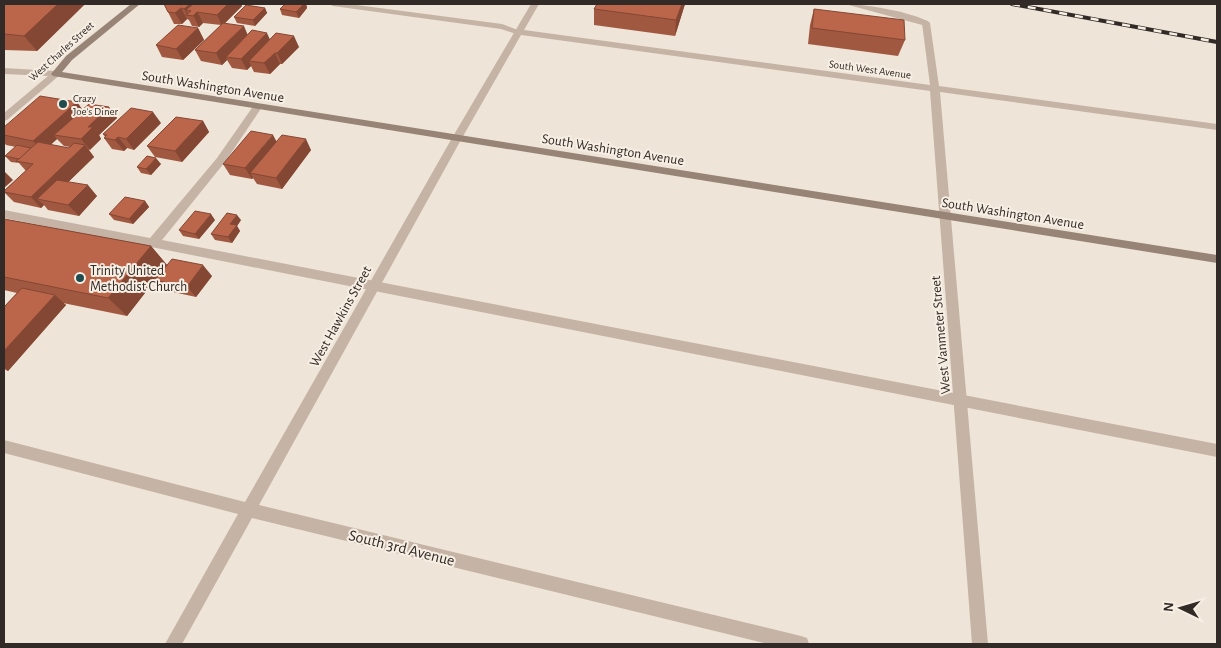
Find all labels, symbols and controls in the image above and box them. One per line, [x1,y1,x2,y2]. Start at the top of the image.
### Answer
street label: West Charles Street [27,19,96,83]
street label: South West Avenue [828,58,912,81]
street label: South Washington Avenue [141,69,285,105]
place label: Crazy Joe's Diner [73,93,119,117]
marker: Crazy Joe's Diner [57,98,69,110]
street label: South Washington Avenue [541,132,685,168]
street label: South Washington Avenue [941,196,1085,232]
street label: West Hawkins Street [307,263,375,369]
place label: Trinity United Methodist Church [90,264,187,294]
marker: Trinity United Methodist Church [74,272,86,284]
street label: West Vanmeter Street [929,274,953,395]
street label: South 3rd Avenue [347,527,456,569]
north arrow [1156,583,1206,633]
text: N [1162,601,1176,612]

